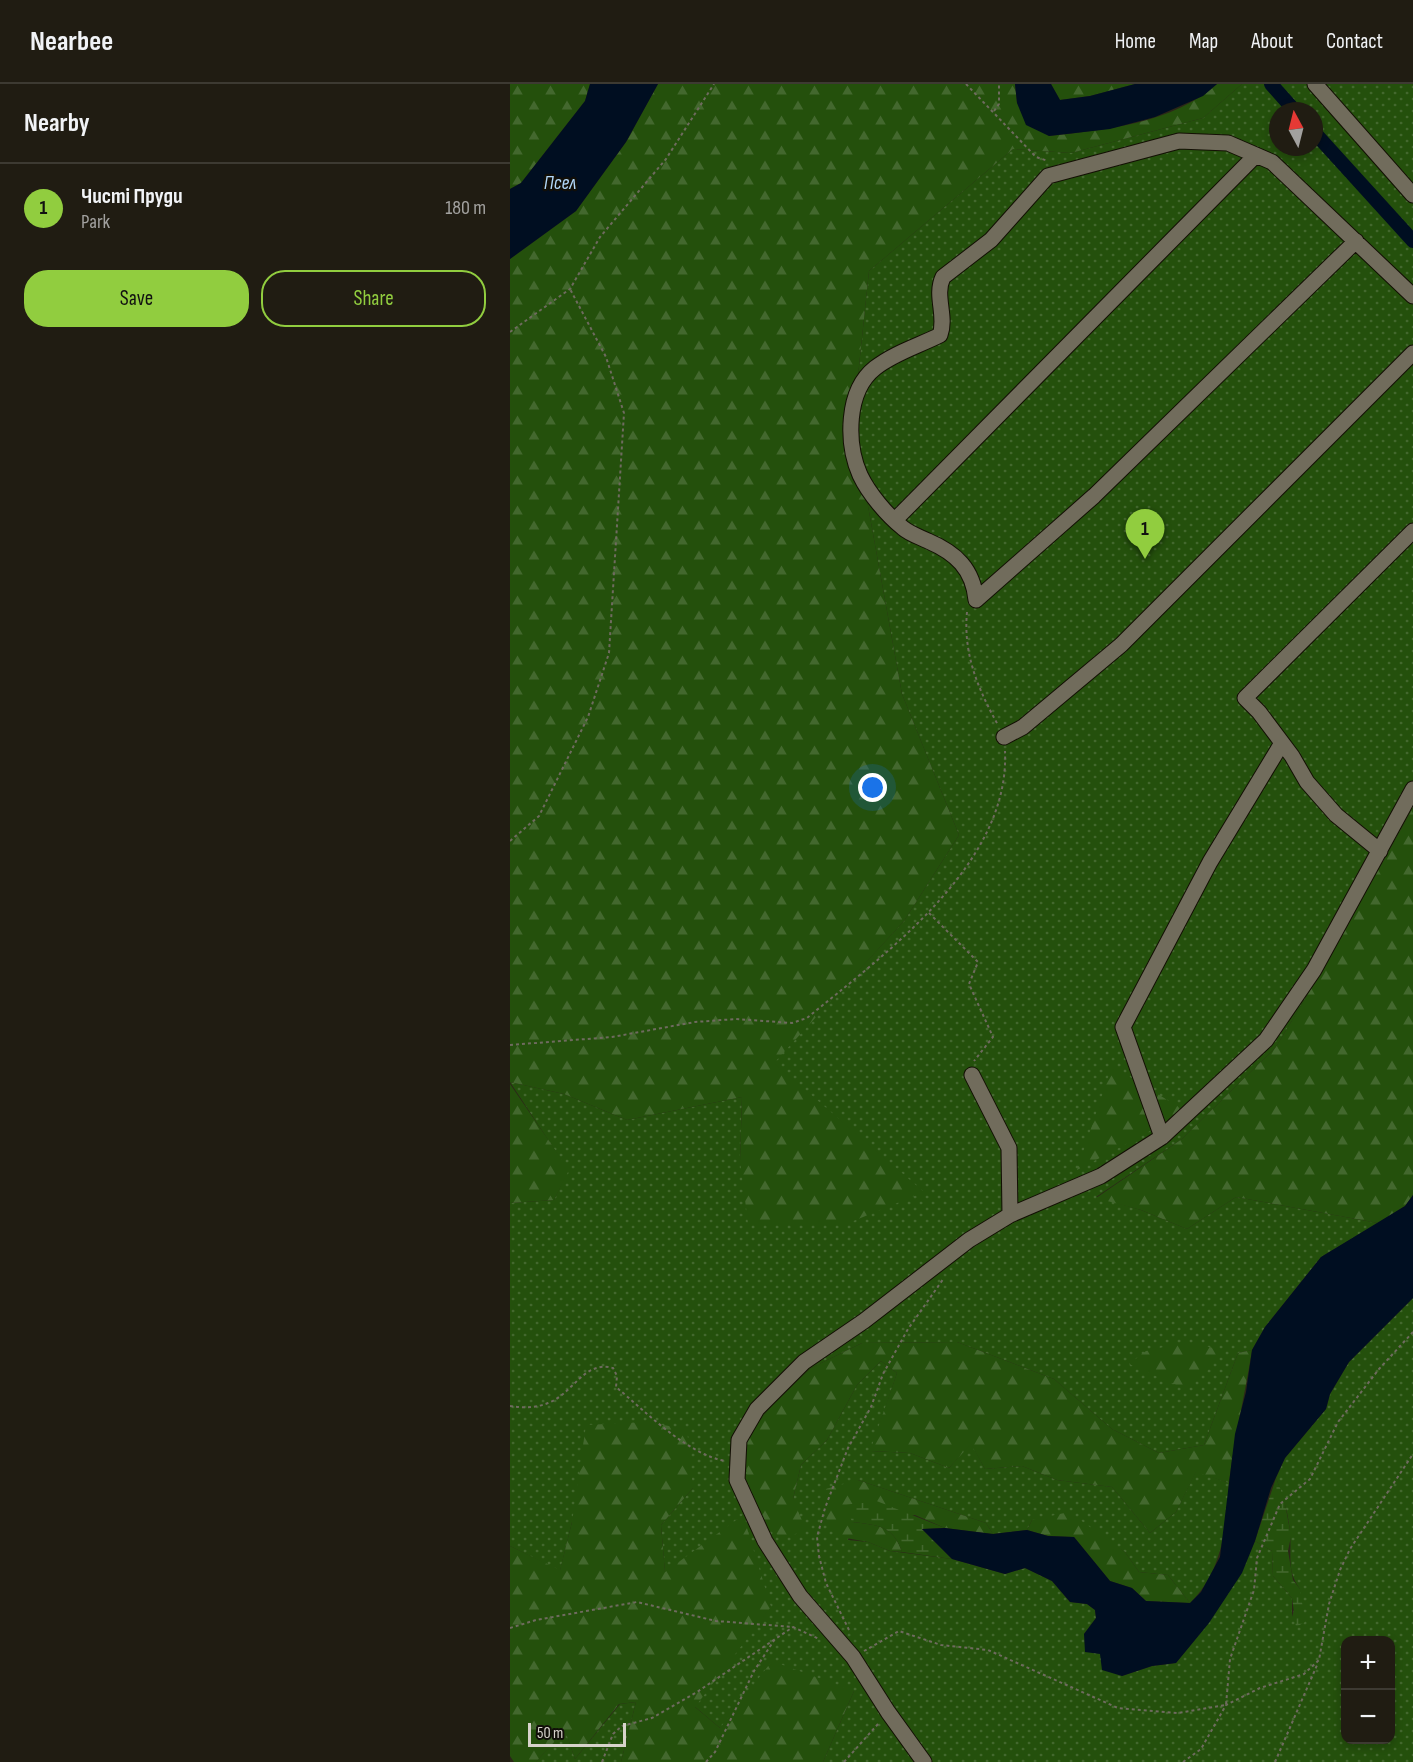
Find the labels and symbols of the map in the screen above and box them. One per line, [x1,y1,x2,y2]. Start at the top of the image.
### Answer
north arrow [1269,102,1323,156]
water label: Псел [544,171,576,195]
pin: 1 [1126,510,1164,559]
your location [858,773,887,802]
scale bar [528,1720,626,1748]

